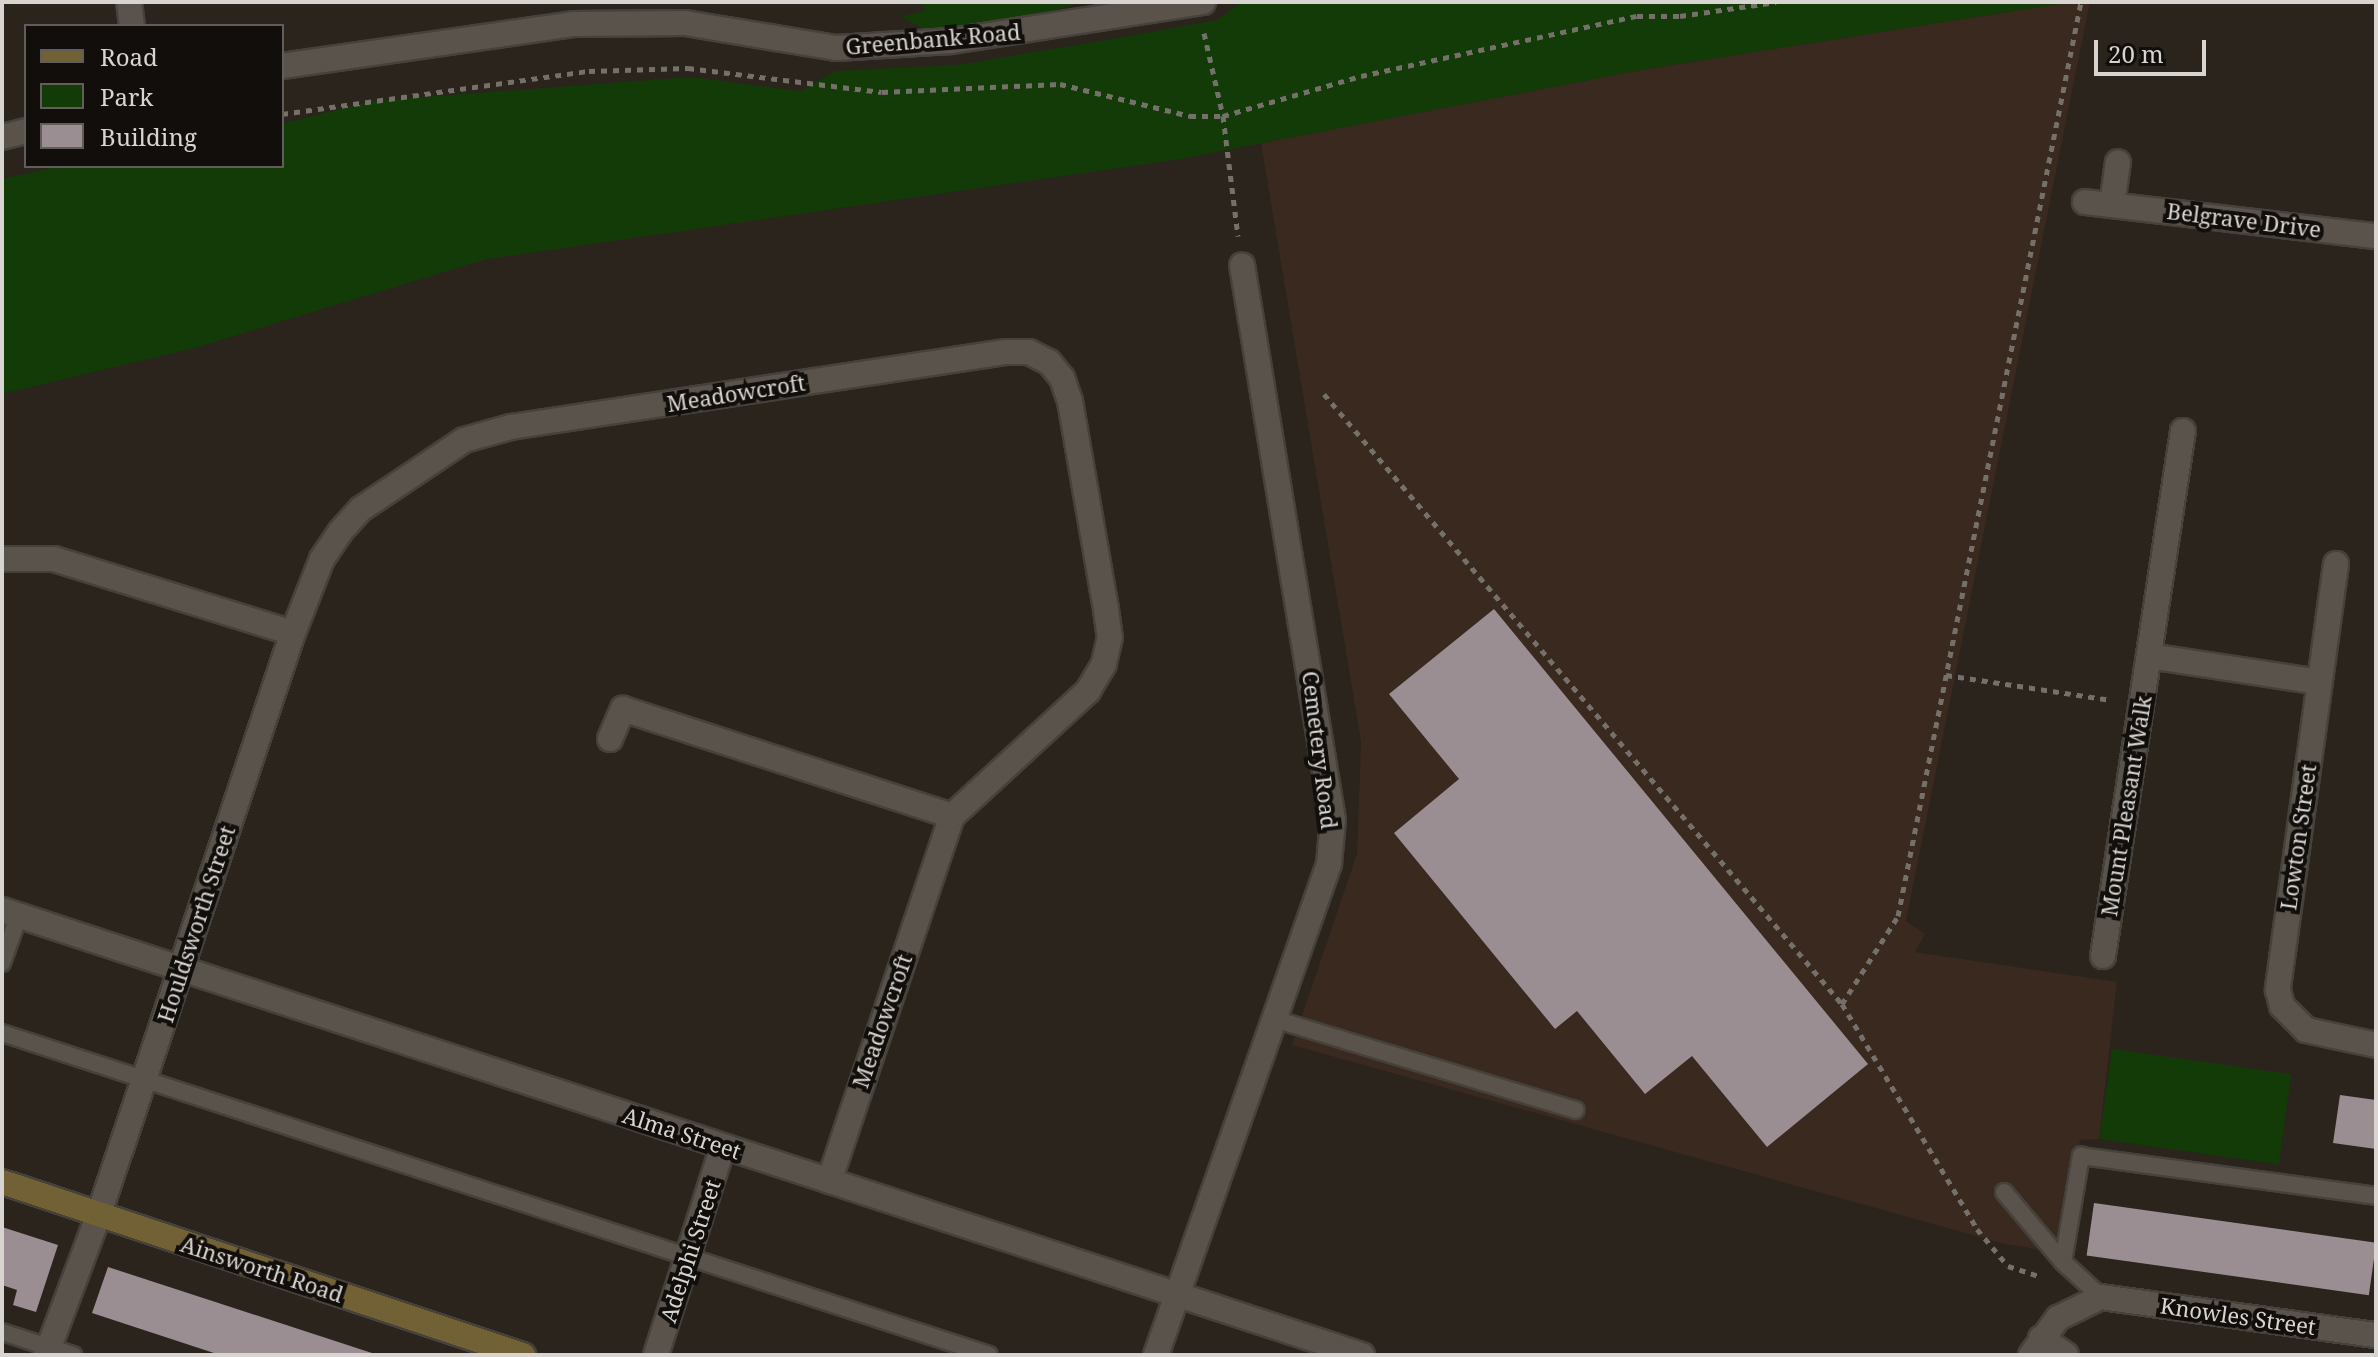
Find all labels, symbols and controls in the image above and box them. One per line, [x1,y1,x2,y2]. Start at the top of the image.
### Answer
street label: Greenbank Road [844,18,1022,60]
legend [24,24,284,168]
scale bar [2098,24,2210,74]
text: 20 m [2108,37,2164,70]
text: Road [100,40,158,73]
text: Park [100,80,153,113]
text: Building [100,120,197,153]
street label: Belgrave Drive [2165,197,2323,243]
street label: Meadowcroft [665,369,807,417]
street label: Cemetery Road [1297,670,1343,830]
street label: Mount Pleasant Walk [2096,694,2156,918]
street label: Lowton Street [2275,762,2321,912]
street label: Houldsworth Street [152,822,240,1026]
street label: Meadowcroft [847,951,917,1091]
street label: Alma Street [620,1102,744,1164]
street label: Adelphi Street [654,1176,726,1326]
street label: Ainsworth Road [177,1230,347,1308]
street label: Knowles Street [2159,1292,2317,1340]

